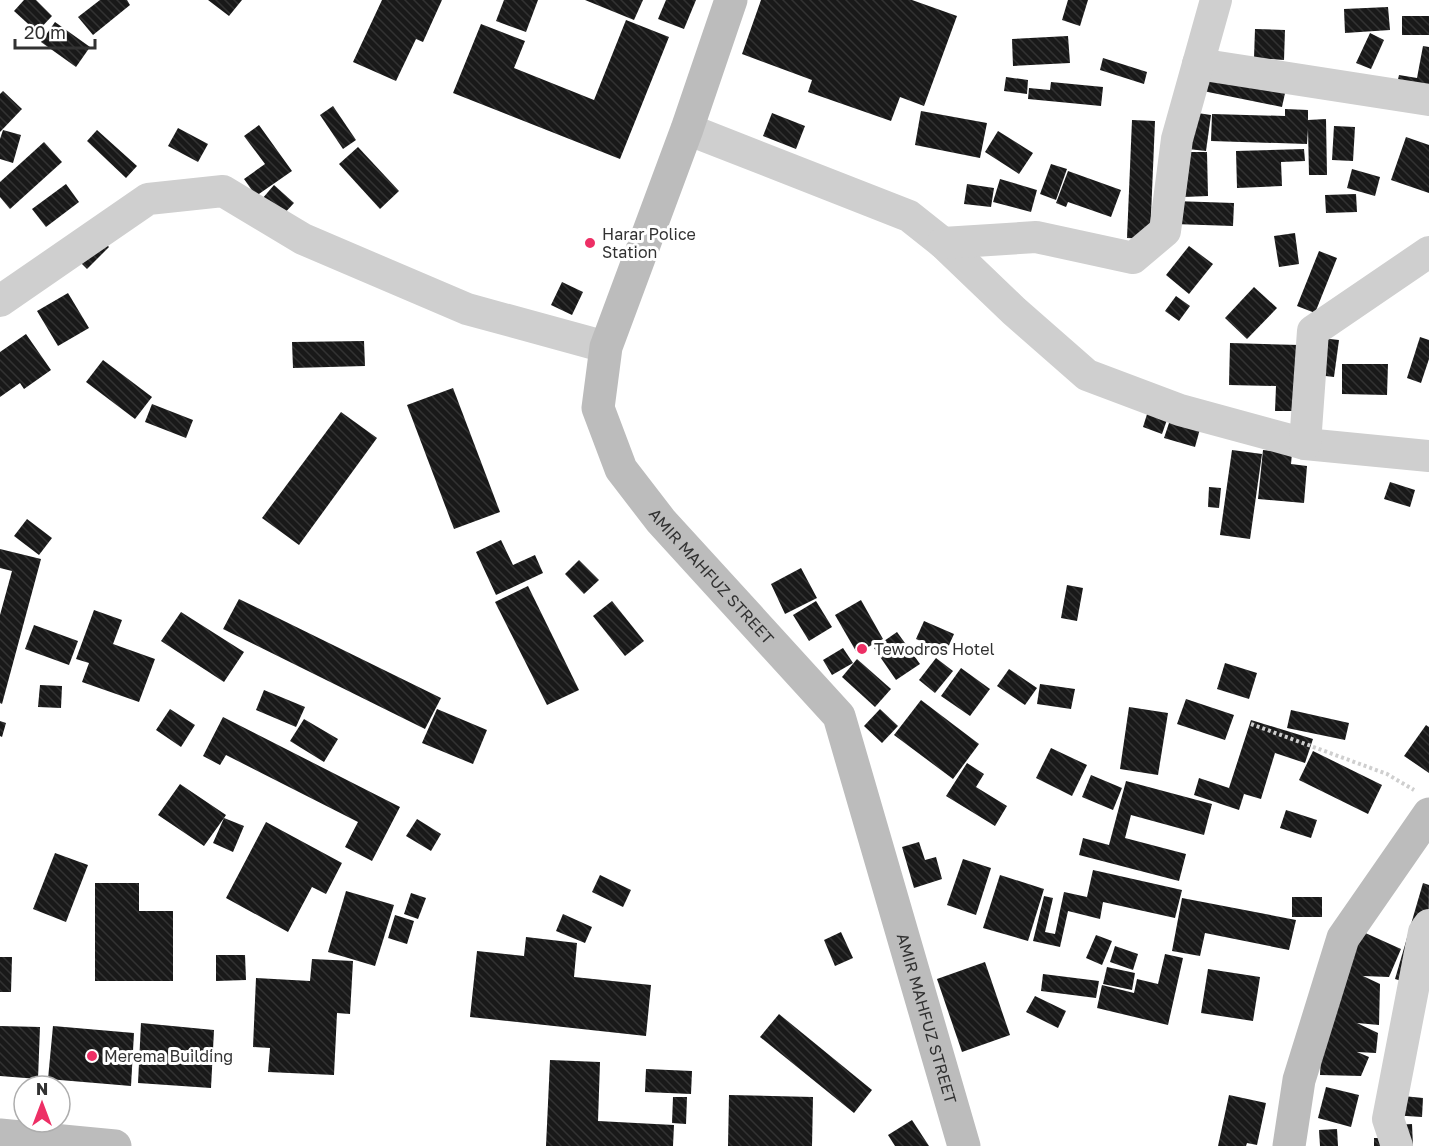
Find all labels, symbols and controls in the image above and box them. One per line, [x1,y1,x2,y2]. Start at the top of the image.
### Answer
scale bar [15,12,94,50]
text: 20 m [24,21,66,43]
place label: Harar Police Station [602,224,696,262]
marker: Harar Police Station [583,236,597,250]
street label: AMIR MAHFUZ STREET [645,504,778,648]
place label: Tewodros Hotel [874,639,995,659]
marker: Tewodros Hotel [855,642,869,656]
street label: AMIR MAHFUZ STREET [893,931,961,1106]
place label: Merema Building [104,1046,233,1066]
marker: Merema Building [85,1049,99,1063]
north arrow [12,1074,72,1134]
text: N [36,1079,48,1099]

